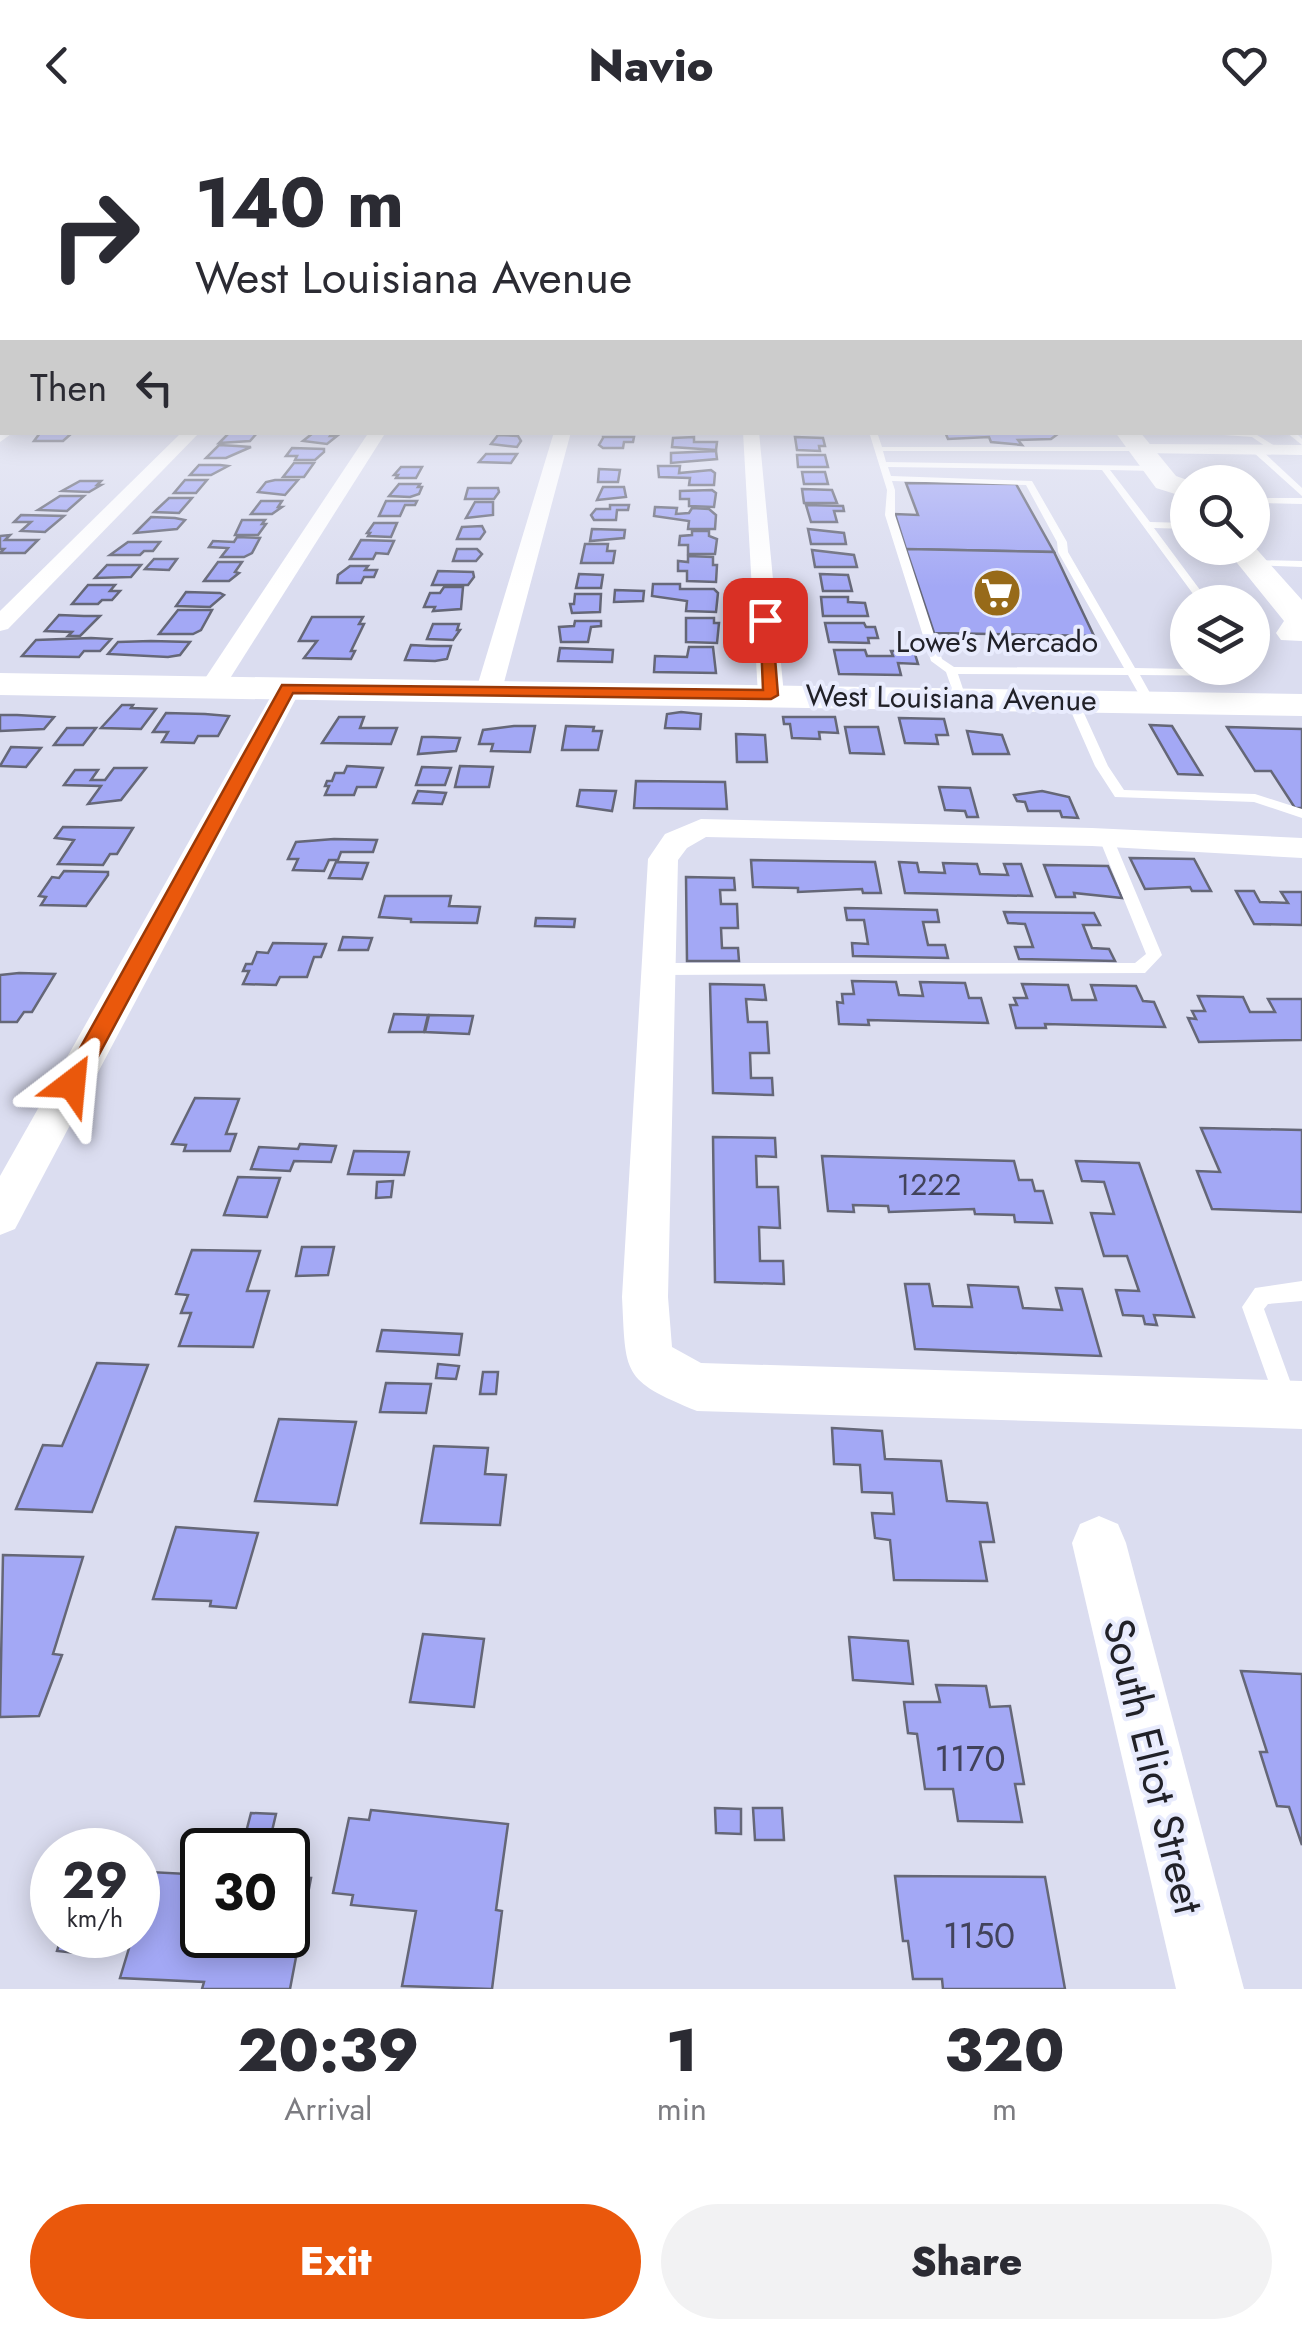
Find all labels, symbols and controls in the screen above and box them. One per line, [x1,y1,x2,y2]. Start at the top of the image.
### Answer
text: Navio [588,33,714,98]
icon: back [30,38,85,93]
icon: heart [1217,38,1272,93]
text: 140 m [195,152,404,253]
icon: right [30,170,160,300]
text: West Louisiana Avenue [195,245,632,310]
text: Then [30,360,107,415]
icon: left [127,360,182,415]
map controls [1170,465,1270,685]
button: search [1170,465,1270,565]
supermarket icon: Lowe's Mercado [971,567,1023,619]
pin [723,578,808,663]
button: layers [1170,585,1270,685]
icon: arrive [738,593,793,648]
place label: Lowe's Mercado [896,620,1098,663]
street label: West Louisiana Avenue [805,673,1097,722]
position arrow [20,1032,124,1136]
house number: 1222 [897,1163,961,1206]
street label: South Eliot Street [1087,1612,1220,1920]
house number: 1170 [935,1734,1005,1784]
speed limit sign: 30 [180,1828,310,1958]
text: 29 [62,1844,128,1917]
text: km/h [67,1900,123,1936]
house number: 1150 [943,1911,1015,1961]
text: 20:39 [237,2007,419,2094]
text: 1 [666,2007,698,2094]
text: 320 [944,2007,1065,2094]
text: Arrival [284,2086,372,2132]
text: min [657,2086,707,2132]
text: m [992,2086,1017,2132]
button: Exit [30,2204,641,2319]
button: Share [661,2204,1272,2319]

